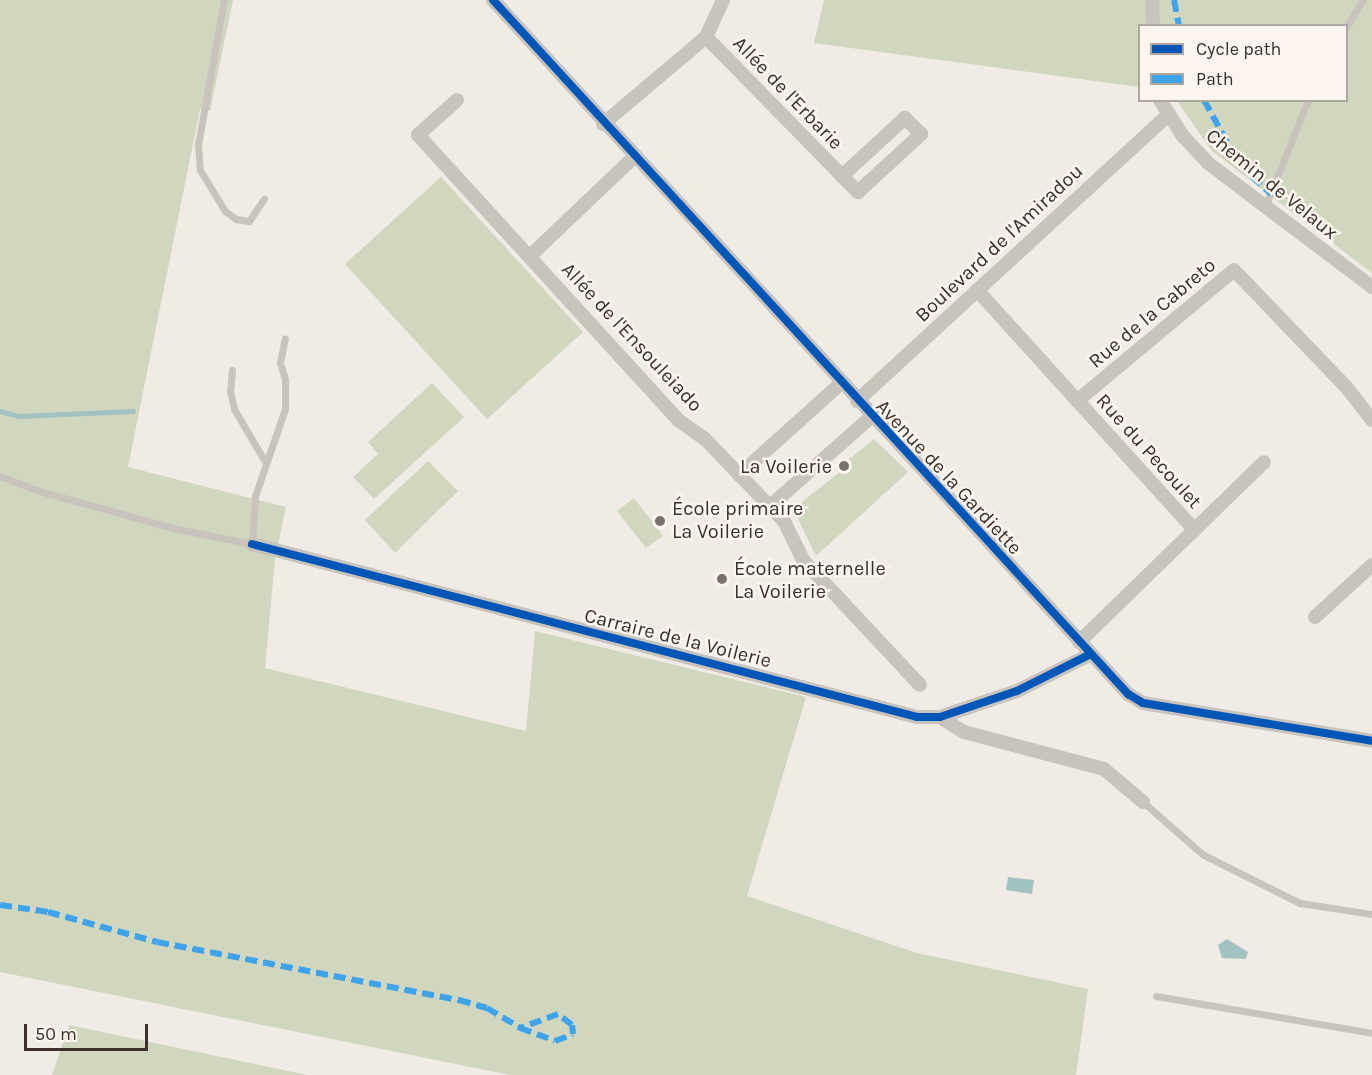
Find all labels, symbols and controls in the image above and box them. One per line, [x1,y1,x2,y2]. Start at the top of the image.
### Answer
legend [1138,24,1348,102]
street label: Allée de l'Erbarie [728,31,848,155]
text: Cycle path [1196,38,1281,60]
text: Path [1196,68,1234,90]
street label: Chemin de Velaux [1201,123,1343,245]
street label: Boulevard de l'Amiradou [910,159,1088,327]
street label: Rue de la Cabreto [1084,253,1220,373]
street label: Allée de l'Ensouleiado [557,257,707,417]
street label: Rue du Pecoulet [1091,389,1207,513]
street label: Avenue de la Gardiette [871,394,1027,560]
place label: La Voilerie [740,454,832,478]
marker: La Voilerie [837,459,851,473]
place label: École primaire La Voilerie [672,497,803,544]
marker: École primaire La Voilerie [653,514,667,528]
place label: École maternelle La Voilerie [734,556,886,603]
marker: École maternelle La Voilerie [715,572,729,586]
street label: Carraire de la Voilerie [582,603,774,673]
scale bar [27,1012,152,1050]
text: 50 m [35,1023,77,1045]

